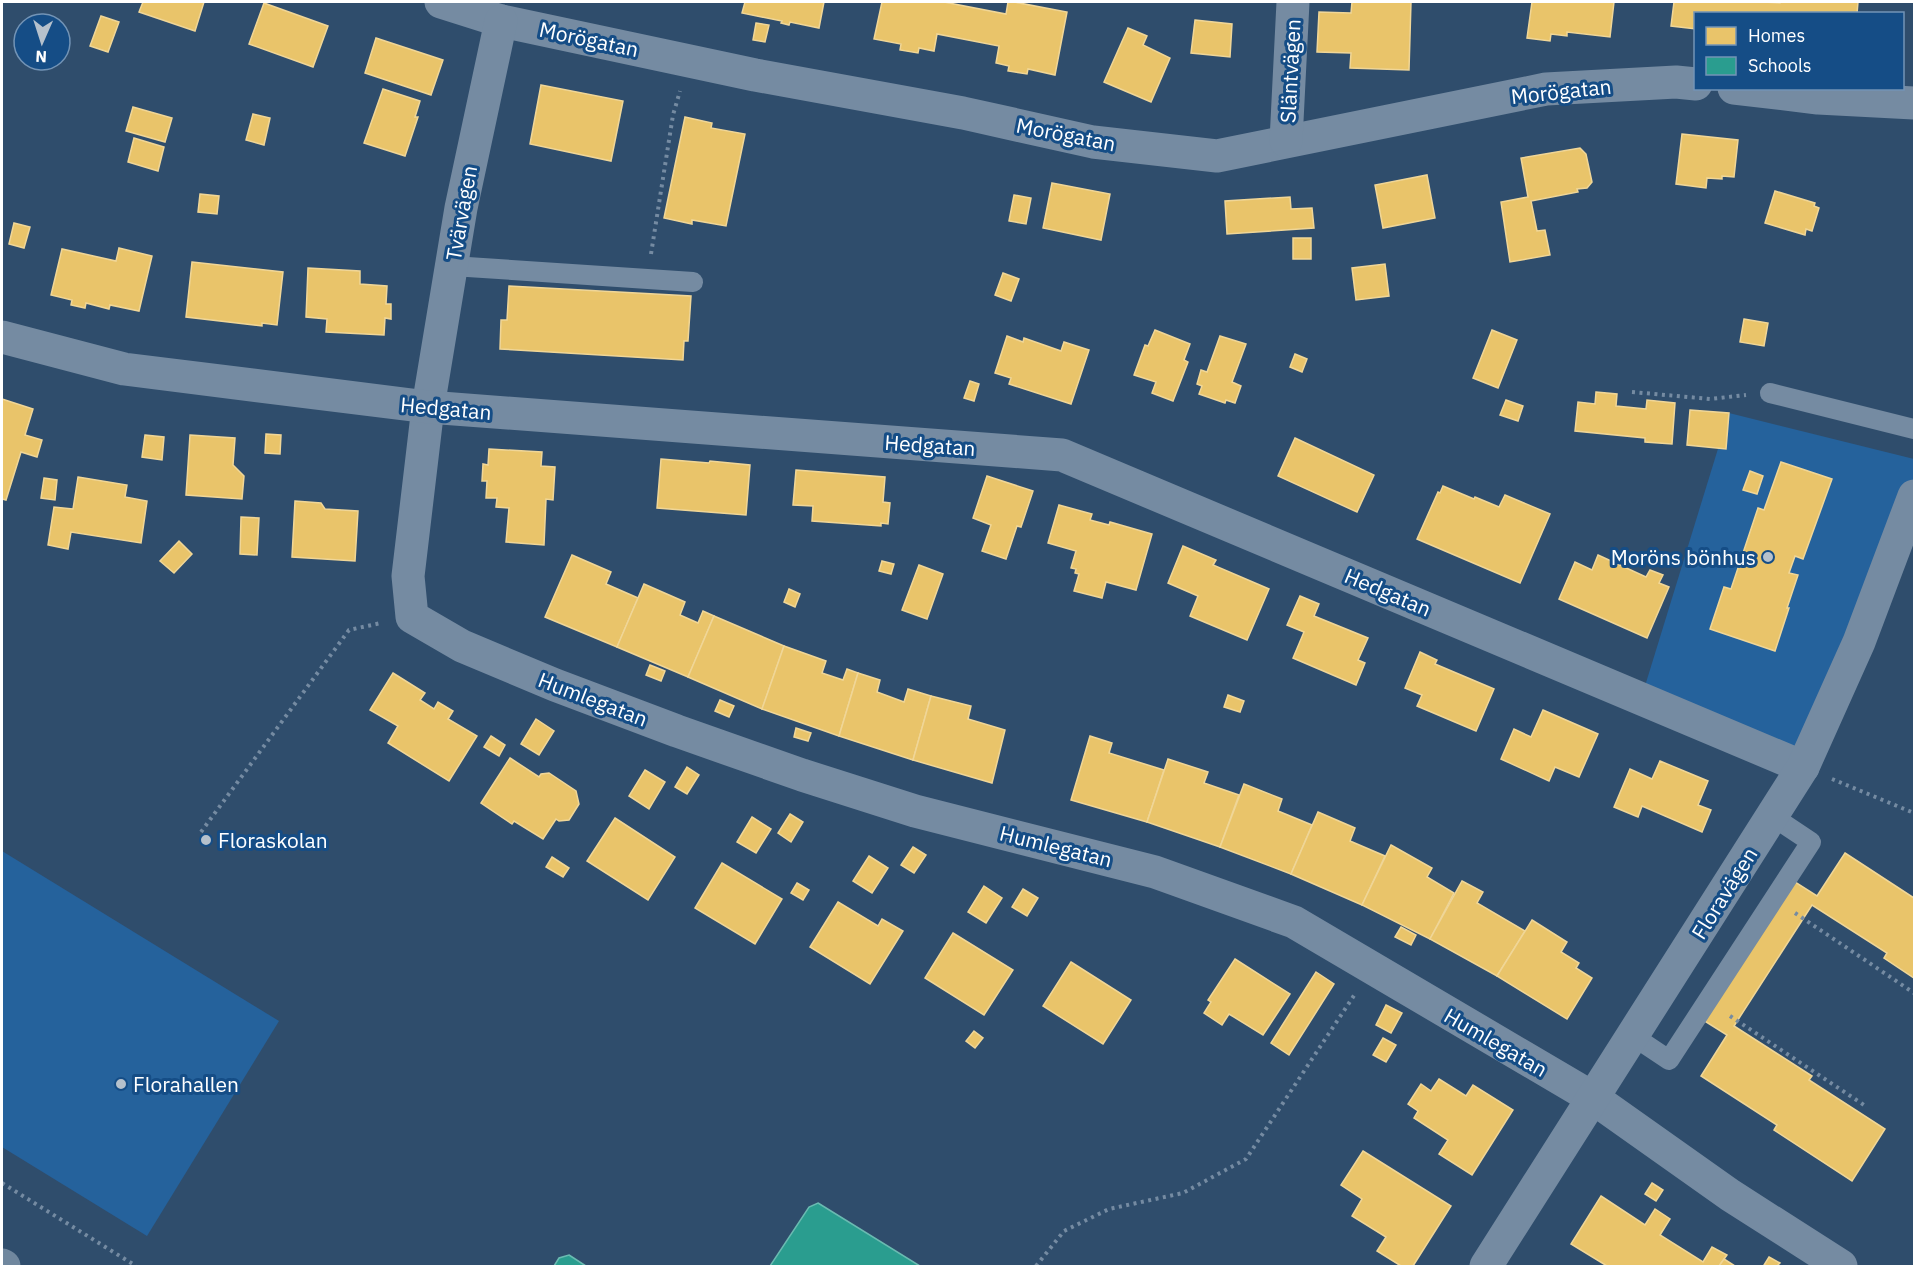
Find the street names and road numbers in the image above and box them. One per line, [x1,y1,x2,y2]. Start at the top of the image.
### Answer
street label: Morögatan [537,15,641,63]
street label: Släntvägen [1273,18,1307,124]
street label: Morögatan [1509,72,1613,110]
street label: Morögatan [1014,111,1118,157]
street label: Tvärvägen [439,163,483,263]
street label: Hedgatan [399,390,493,426]
street label: Hedgatan [883,428,977,462]
street label: Hedgatan [1341,561,1435,623]
street label: Humlegatan [534,665,652,733]
street label: Humlegatan [997,818,1115,874]
street label: Floravägen [1685,842,1763,944]
street label: Humlegatan [1439,1001,1553,1083]

